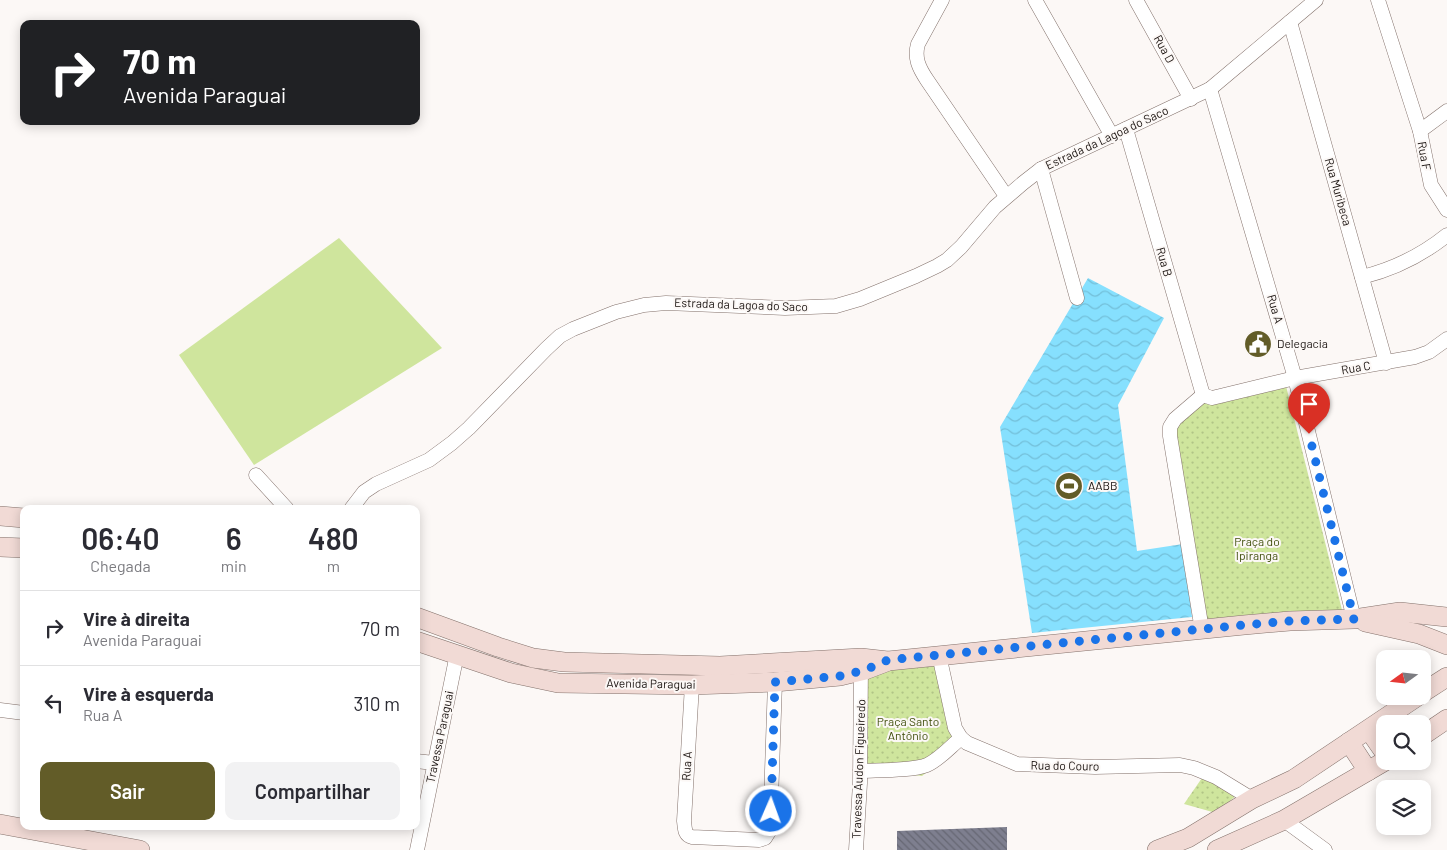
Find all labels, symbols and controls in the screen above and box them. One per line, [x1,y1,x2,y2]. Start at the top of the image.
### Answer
street label: Rua D [1152,32,1178,65]
text: 70 m [123,39,197,81]
icon: right [40,40,105,105]
text: Avenida Paraguai [123,81,286,107]
street label: Estrada da Lagoa do Saco [1043,102,1170,172]
street label: Rua F [1416,140,1434,172]
street label: Rua Muribeca [1323,156,1355,227]
street label: Rua B [1154,245,1176,278]
street label: Rua A [1265,293,1287,325]
street label: Estrada da Lagoa do Saco [674,295,808,313]
public building icon: Delegacia [1243,329,1273,359]
place label: Delegacia [1277,336,1328,350]
street label: Rua C [1340,358,1372,376]
pin [1288,383,1330,434]
icon: arrive [1295,390,1323,418]
sports icon: AABB [1054,471,1084,501]
place label: AABB [1088,478,1118,492]
text: 06:40 [81,520,159,556]
text: 6 [226,520,242,556]
text: 480 [308,520,359,556]
park label: Praça do Ipiranga [1234,534,1280,562]
text: Chegada [90,556,151,575]
text: min [221,556,247,575]
text: m [327,556,340,575]
text: Vire à direita [83,607,190,630]
icon: right [40,614,68,642]
text: 70 m [361,617,400,640]
text: Avenida Paraguai [83,630,202,649]
north arrow [1376,650,1431,705]
map controls [1376,650,1431,835]
street label: Avenida Paraguai [606,675,696,691]
text: Vire à esquerda [83,682,214,705]
icon: left [40,689,68,717]
street label: Travessa Paraguai [422,689,456,784]
text: 310 m [353,692,400,715]
street label: Travessa Audon Figueiredo [849,699,867,839]
text: Rua A [83,705,122,724]
park label: Praça Santo Antônio [877,714,939,742]
button: search [1376,715,1431,770]
street label: Rua A [678,751,694,781]
street label: Rua do Couro [1030,757,1100,773]
button: Sair [40,762,215,820]
button: Compartilhar [225,762,400,820]
button: layers [1376,780,1431,835]
position arrow [744,784,796,836]

